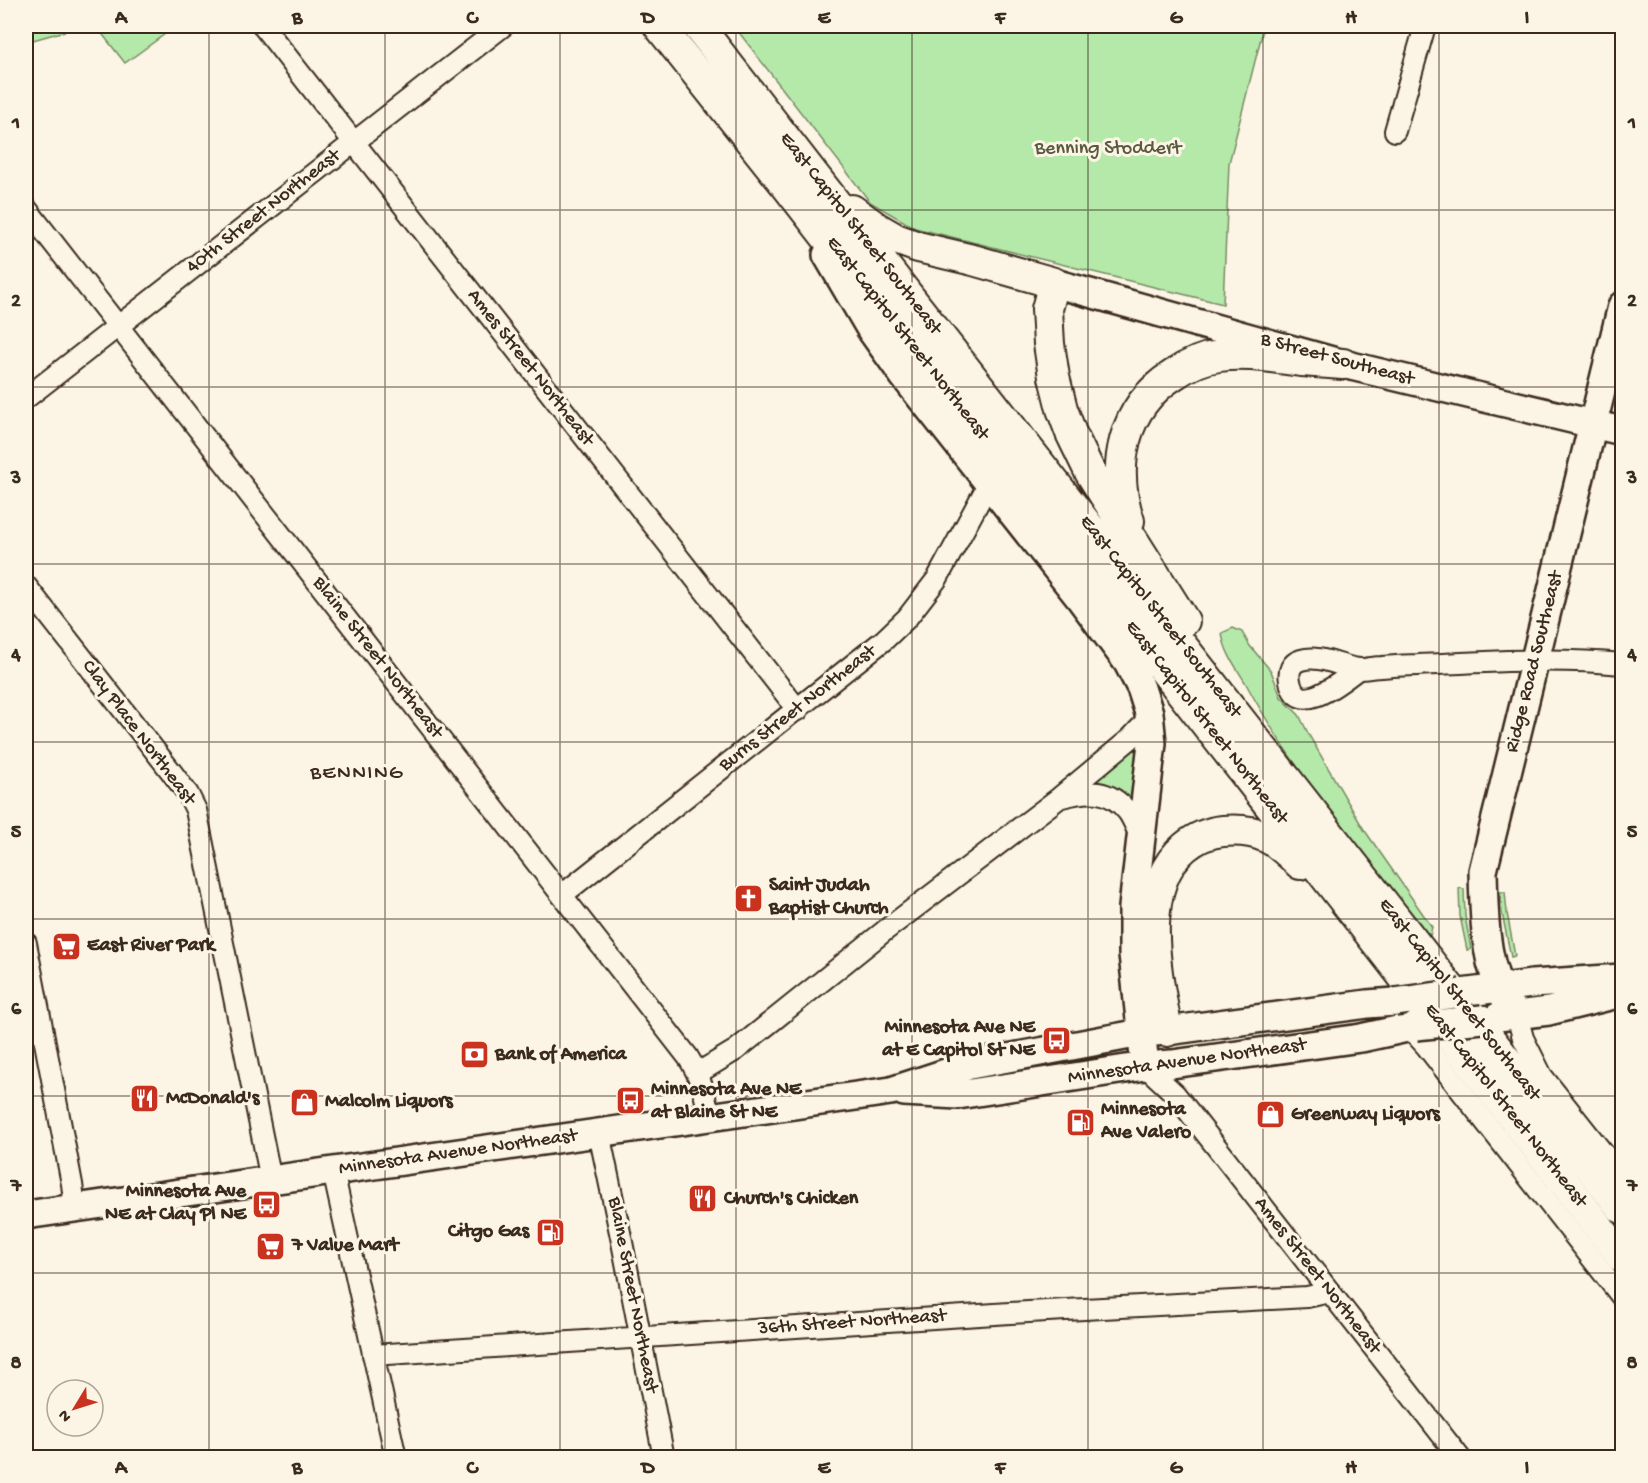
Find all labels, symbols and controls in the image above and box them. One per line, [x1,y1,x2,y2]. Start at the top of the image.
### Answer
text: A [114,8,129,31]
text: B [291,8,303,31]
text: C [466,8,480,31]
text: D [639,8,655,31]
text: E [818,8,832,31]
text: F [994,8,1007,31]
text: G [1170,8,1184,31]
text: H [1345,8,1357,31]
text: I [1525,8,1530,31]
text: 1 [11,113,20,136]
text: 1 [1627,113,1636,136]
street label: East Capitol Street Southeast [774,128,947,341]
park label: Benning Stoddert [1034,138,1183,161]
street label: 40th Street Northeast [182,144,347,279]
street label: East Capitol Street Northeast [820,233,995,447]
street label: Ames Street Northeast [462,285,600,453]
text: 2 [11,291,21,314]
text: 2 [1627,291,1637,314]
street label: B Street Southeast [1257,328,1418,392]
text: 3 [10,468,21,491]
text: 3 [1626,468,1637,491]
street label: East Capitol Street Southeast [1074,511,1247,724]
street label: Ridge Road Southeast [1501,567,1569,755]
street label: Blaine Street Northeast [306,572,448,745]
street label: East Capitol Street Northeast [1119,617,1294,831]
street label: Burns Street Northeast [714,639,882,778]
text: 4 [10,645,21,668]
text: 4 [1626,645,1637,668]
street label: Clay Place Northeast [76,656,201,812]
district label: BENNING [309,762,404,787]
text: 5 [11,822,22,845]
text: 5 [1627,822,1638,845]
place label: Saint Judah Baptist Church [768,875,889,921]
church icon: Saint Judah Baptist Church [732,882,764,914]
street label: East Capitol Street Southeast [1373,894,1546,1107]
supermarket icon: East River Park [50,930,82,962]
place label: East River Park [87,935,217,958]
text: 6 [11,999,22,1022]
text: 6 [1627,999,1638,1022]
street label: East Capitol Street Northeast [1418,1000,1593,1214]
place label: Minnesota Ave NE at E Capitol St NE [881,1017,1037,1063]
bus stop icon: Minnesota Ave NE at E Capitol St NE [1040,1024,1072,1056]
street label: Minnesota Avenue Northeast [1066,1034,1310,1090]
bank icon: Bank of America [458,1039,490,1071]
place label: Bank of America [494,1044,627,1067]
place label: Minnesota Ave NE at Blaine St NE [650,1079,803,1125]
restaurant icon: McDonald's [129,1083,161,1115]
bus stop icon: Minnesota Ave NE at Blaine St NE [614,1085,646,1117]
shop icon: Malcolm Liquors [288,1086,320,1118]
place label: McDonald's [166,1088,261,1111]
place label: Malcolm Liquors [325,1091,454,1114]
place label: Minnesota Ave Valero [1100,1099,1192,1145]
shop icon: Greenway Liquors [1254,1099,1286,1131]
place label: Greenway Liquors [1291,1104,1441,1127]
fuel station icon: Minnesota Ave Valero [1064,1106,1096,1138]
street label: Minnesota Avenue Northeast [337,1125,581,1181]
text: 7 [10,1176,23,1199]
text: 7 [1626,1176,1639,1199]
place label: Minnesota Ave NE at Clay Pl NE [105,1181,248,1227]
restaurant icon: Church's Chicken [687,1183,719,1215]
bus stop icon: Minnesota Ave NE at Clay Pl NE [251,1188,283,1220]
place label: Church's Chicken [723,1188,859,1211]
street label: Ames Street Northeast [1249,1193,1387,1361]
street label: Blaine Street Northeast [602,1194,663,1397]
fuel station icon: Citgo Gas [534,1216,566,1248]
place label: Citgo Gas [447,1221,531,1244]
supermarket icon: 7 Value Mart [255,1230,287,1262]
place label: 7 Value Mart [291,1235,400,1258]
street label: 36th Street Northeast [756,1305,949,1341]
text: 8 [11,1353,22,1376]
text: 8 [1627,1353,1638,1376]
north arrow [45,1378,105,1438]
text: N [55,1405,77,1425]
text: A [114,1458,129,1481]
text: B [291,1458,303,1481]
text: C [466,1458,480,1481]
text: D [639,1458,655,1481]
text: E [818,1458,832,1481]
text: F [994,1458,1007,1481]
text: G [1170,1458,1184,1481]
text: H [1345,1458,1357,1481]
text: I [1525,1458,1530,1481]

